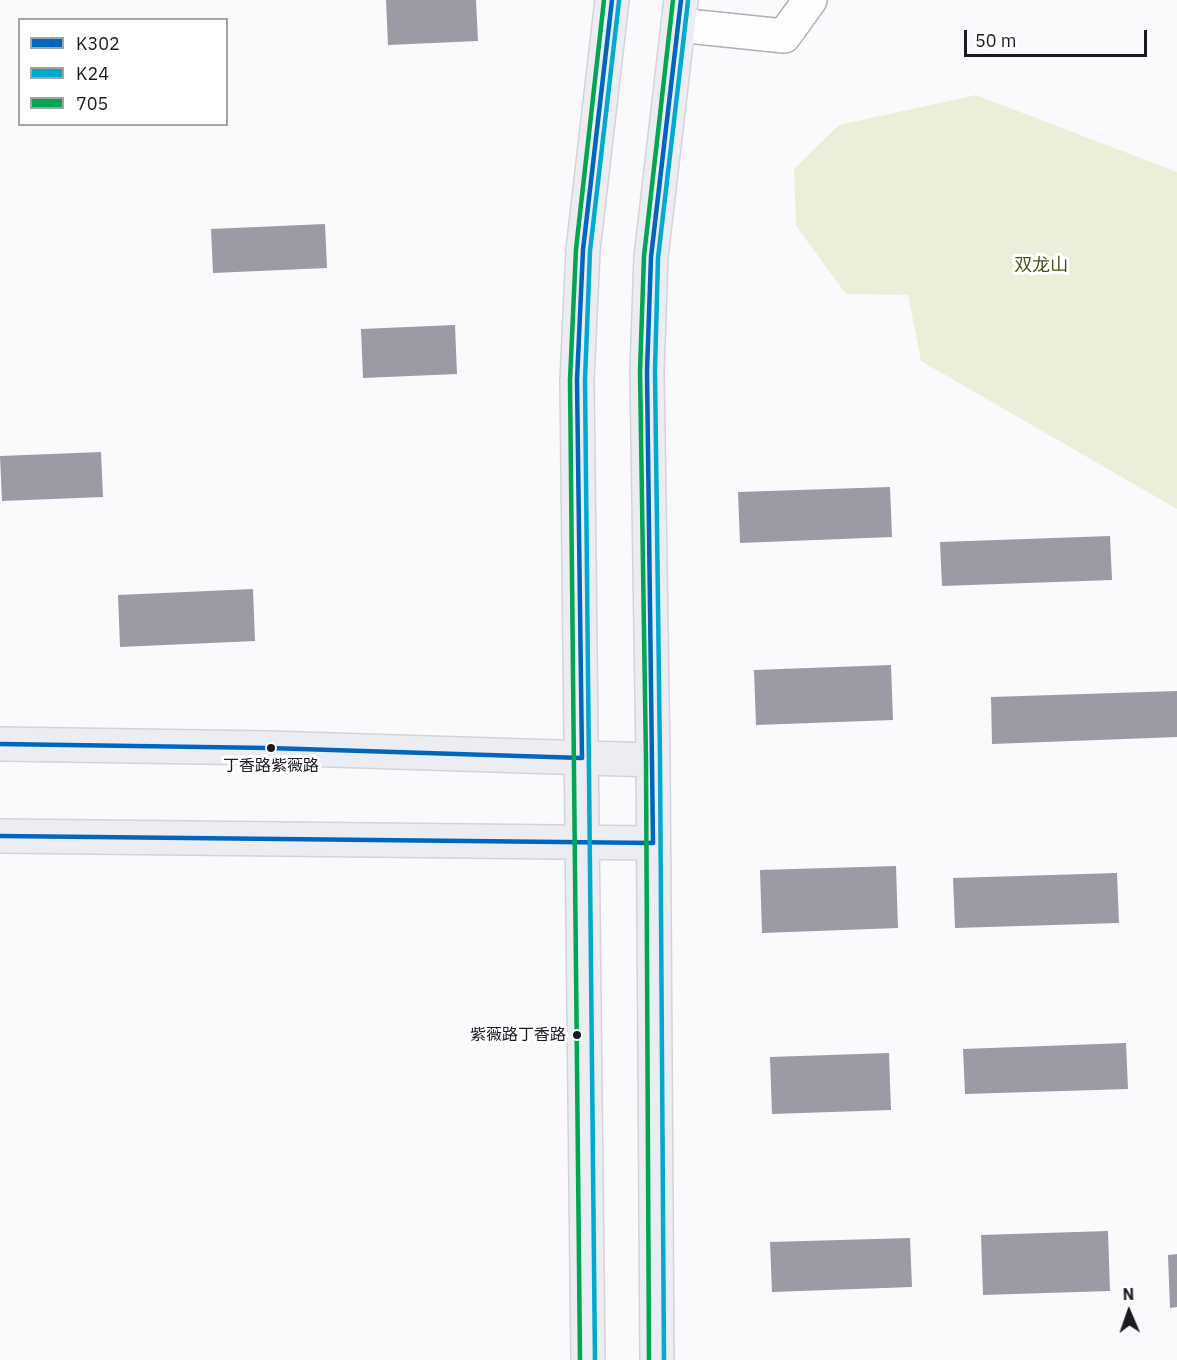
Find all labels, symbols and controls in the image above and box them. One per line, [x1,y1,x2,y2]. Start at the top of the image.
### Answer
legend [18,18,228,126]
scale bar [967,18,1150,56]
text: 50 m [975,29,1017,52]
text: K302 [76,32,120,55]
text: K24 [76,62,109,85]
text: 705 [76,92,108,115]
park label: 双龙山 [1014,255,1068,277]
marker: 丁香路紫薇路 [265,742,277,754]
place label: 丁香路紫薇路 [223,756,319,776]
place label: 紫薇路丁香路 [470,1025,566,1045]
marker: 紫薇路丁香路 [571,1029,583,1041]
north arrow [1099,1282,1159,1342]
text: N [1122,1284,1135,1304]

